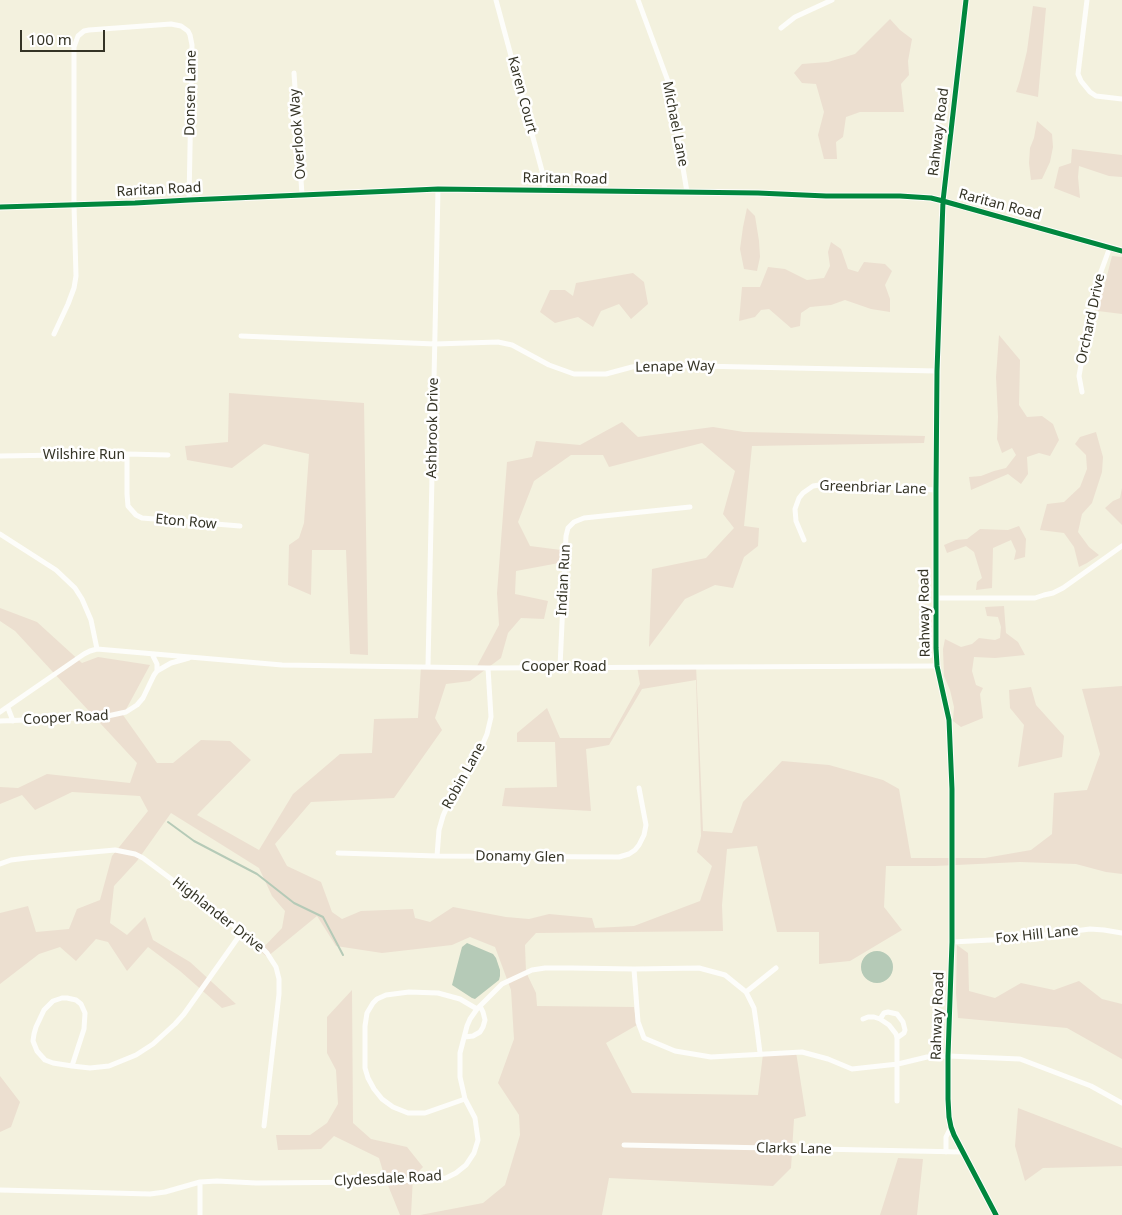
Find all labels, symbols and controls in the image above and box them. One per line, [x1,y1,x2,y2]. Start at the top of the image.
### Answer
scale bar [22,20,108,52]
text: 100 m [28,29,72,49]
street label: Donsen Lane [182,50,200,136]
street label: Karen Court [504,55,540,135]
street label: Michael Lane [659,80,691,168]
street label: Rahway Road [925,87,953,177]
street label: Overlook Way [286,88,310,180]
street label: Raritan Road [522,170,608,188]
street label: Raritan Road [116,179,202,201]
street label: Raritan Road [957,186,1043,224]
street label: Orchard Drive [1073,272,1109,366]
street label: Lenape Way [635,358,715,376]
street label: Ashbrook Drive [424,377,442,479]
street label: Wilshire Run [43,447,125,463]
street label: Greenbriar Lane [819,478,927,498]
street label: Eton Row [155,511,217,533]
street label: Indian Run [554,544,574,616]
street label: Rahway Road [916,569,934,657]
street label: Cooper Road [521,659,607,675]
street label: Cooper Road [23,707,109,729]
street label: Robin Lane [439,740,489,812]
street label: Donamy Glen [475,848,565,866]
street label: Highlander Drive [169,874,267,956]
street label: Fox Hill Lane [995,922,1079,948]
street label: Rahway Road [928,971,948,1061]
street label: Clarks Lane [756,1140,832,1158]
street label: Clydesdale Road [334,1168,442,1190]

